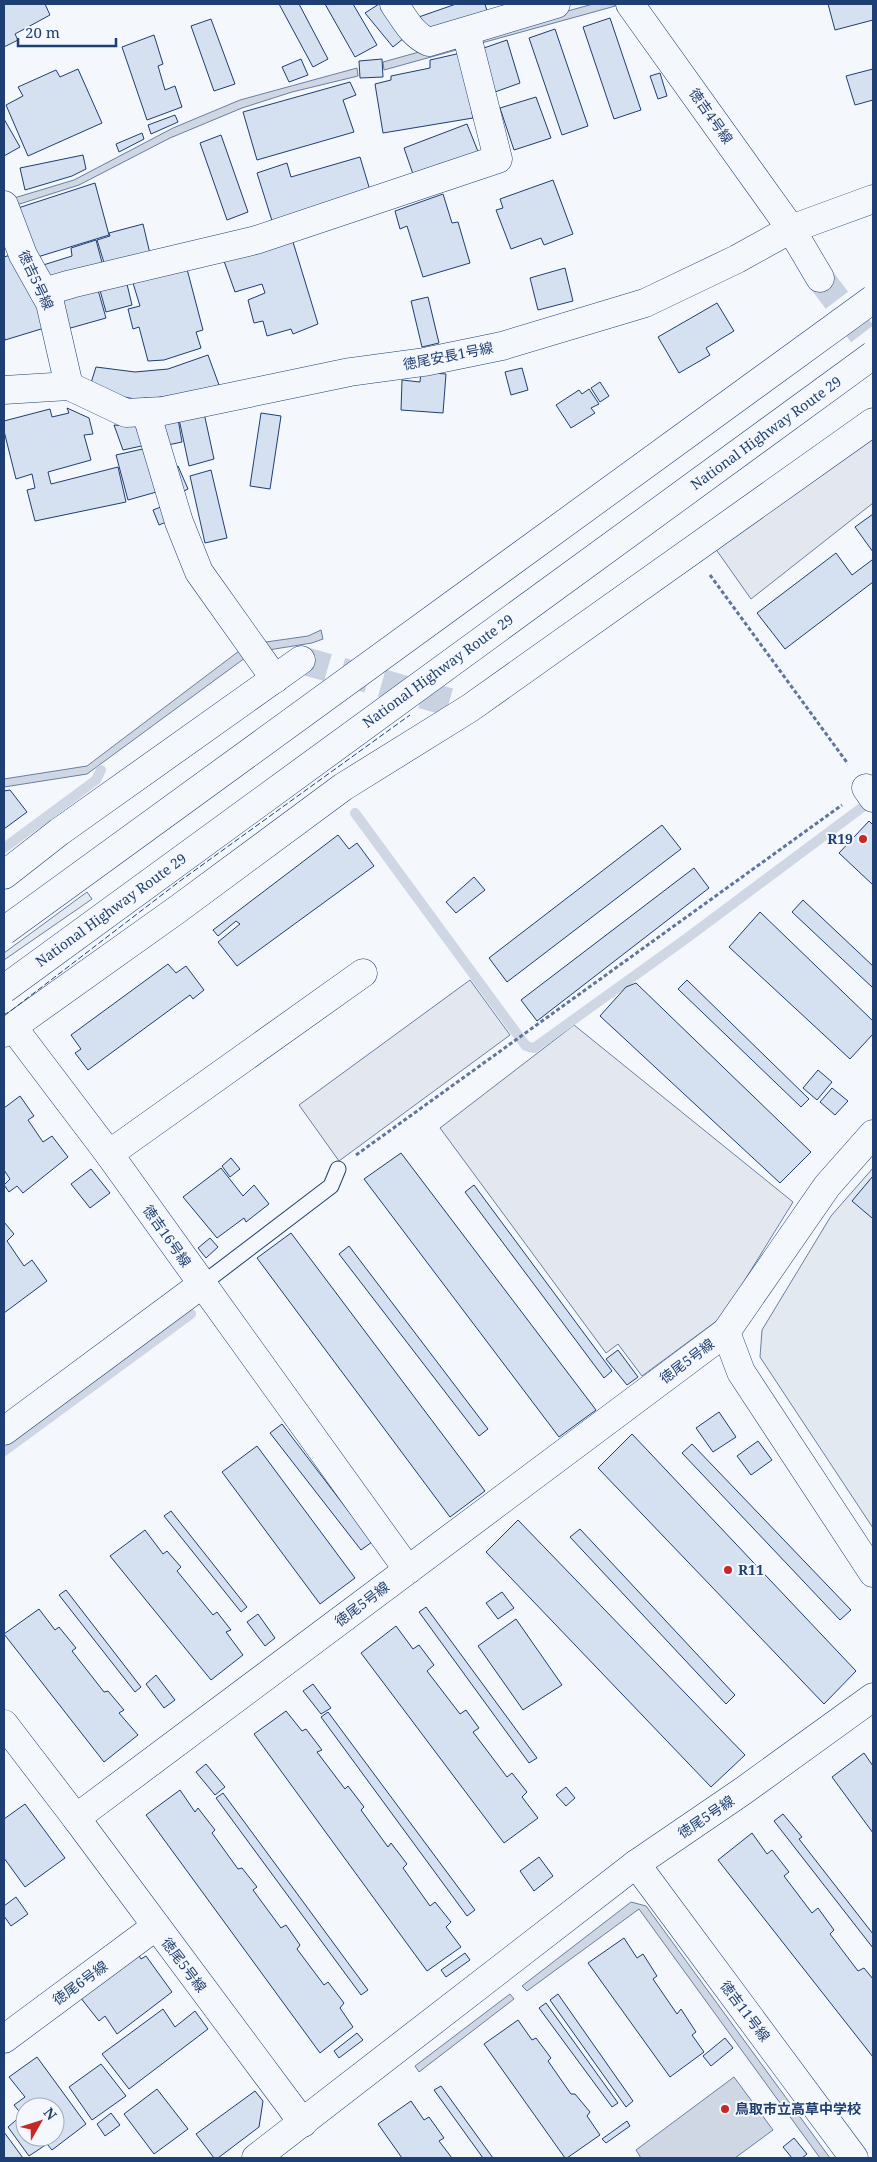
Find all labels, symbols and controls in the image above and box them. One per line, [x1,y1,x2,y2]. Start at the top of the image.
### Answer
scale bar [18,15,115,47]
text: 20 m [25,22,60,42]
street label: 徳吉4号線 [685,84,737,147]
street label: 徳吉5号線 [14,247,59,313]
street label: 徳尾安長1号線 [401,337,495,374]
street label: National Highway Route 29 [686,371,845,494]
street label: National Highway Route 29 [358,609,517,732]
place label: R19 [827,829,853,848]
marker: R19 [857,833,869,845]
street label: National Highway Route 29 [31,848,190,971]
street label: 徳吉16号線 [139,1201,196,1271]
street label: 徳尾5号線 [655,1334,718,1387]
place label: R11 [738,1560,764,1579]
marker: R11 [722,1564,734,1576]
street label: 徳尾5号線 [330,1577,393,1630]
street label: 徳尾5号線 [674,1791,737,1842]
street label: 徳尾5号線 [158,1933,211,1996]
street label: 徳尾6号線 [48,1956,111,2009]
street label: 徳吉11号線 [716,1976,775,2045]
north arrow [15,2097,65,2147]
place label: 鳥取市立高草中学校 [735,2099,861,2118]
text: N [40,2103,61,2124]
marker: 鳥取市立高草中学校 [719,2103,731,2115]

